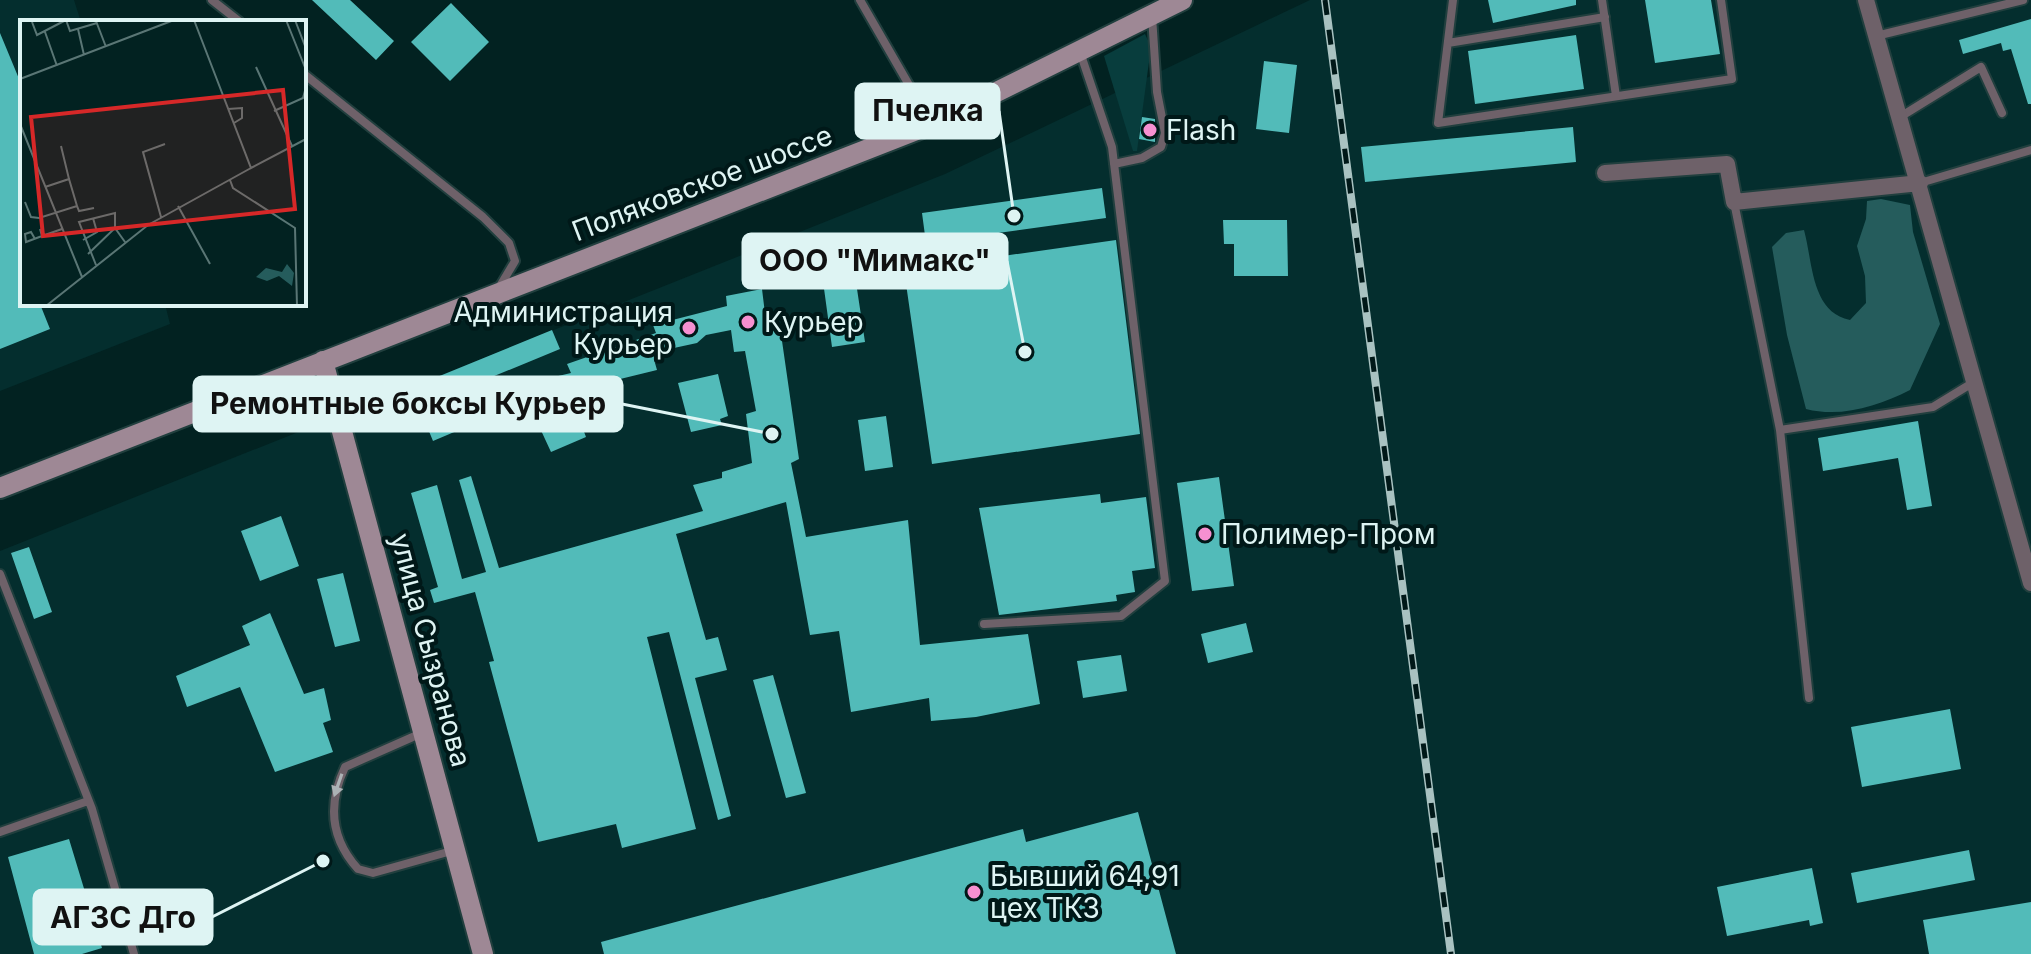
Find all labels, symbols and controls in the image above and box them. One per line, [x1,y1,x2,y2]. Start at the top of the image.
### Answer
inset map [20,20,306,306]
callout: Пчелка [856,84,999,138]
text: Пчелка [872,92,984,128]
place label: Flash [1166,113,1236,147]
street label: Поляковское шоссе [567,118,837,248]
marker: Flash [1141,121,1159,139]
callout: ООО "Мимакс" [743,234,1007,288]
text: ООО "Мимакс" [759,242,991,278]
place label: Администрация Курьер [453,295,673,361]
place label: Курьер [764,305,864,339]
marker: Курьер [739,313,757,331]
marker: Администрация Курьер [680,319,698,337]
callout: Ремонтные боксы Курьер [194,377,622,431]
text: Ремонтные боксы Курьер [210,385,606,421]
place label: Полимер-Пром [1221,517,1435,551]
marker: Полимер-Пром [1196,525,1214,543]
street label: улица Сызранова [383,530,479,770]
one-way arrow [332,773,344,797]
place label: Бывший 64,91 цех ТКЗ [990,859,1180,925]
marker: Бывший 64,91 цех ТКЗ [965,883,983,901]
callout: АГЗС Дго [34,890,212,944]
text: АГЗС Дго [50,899,196,935]

